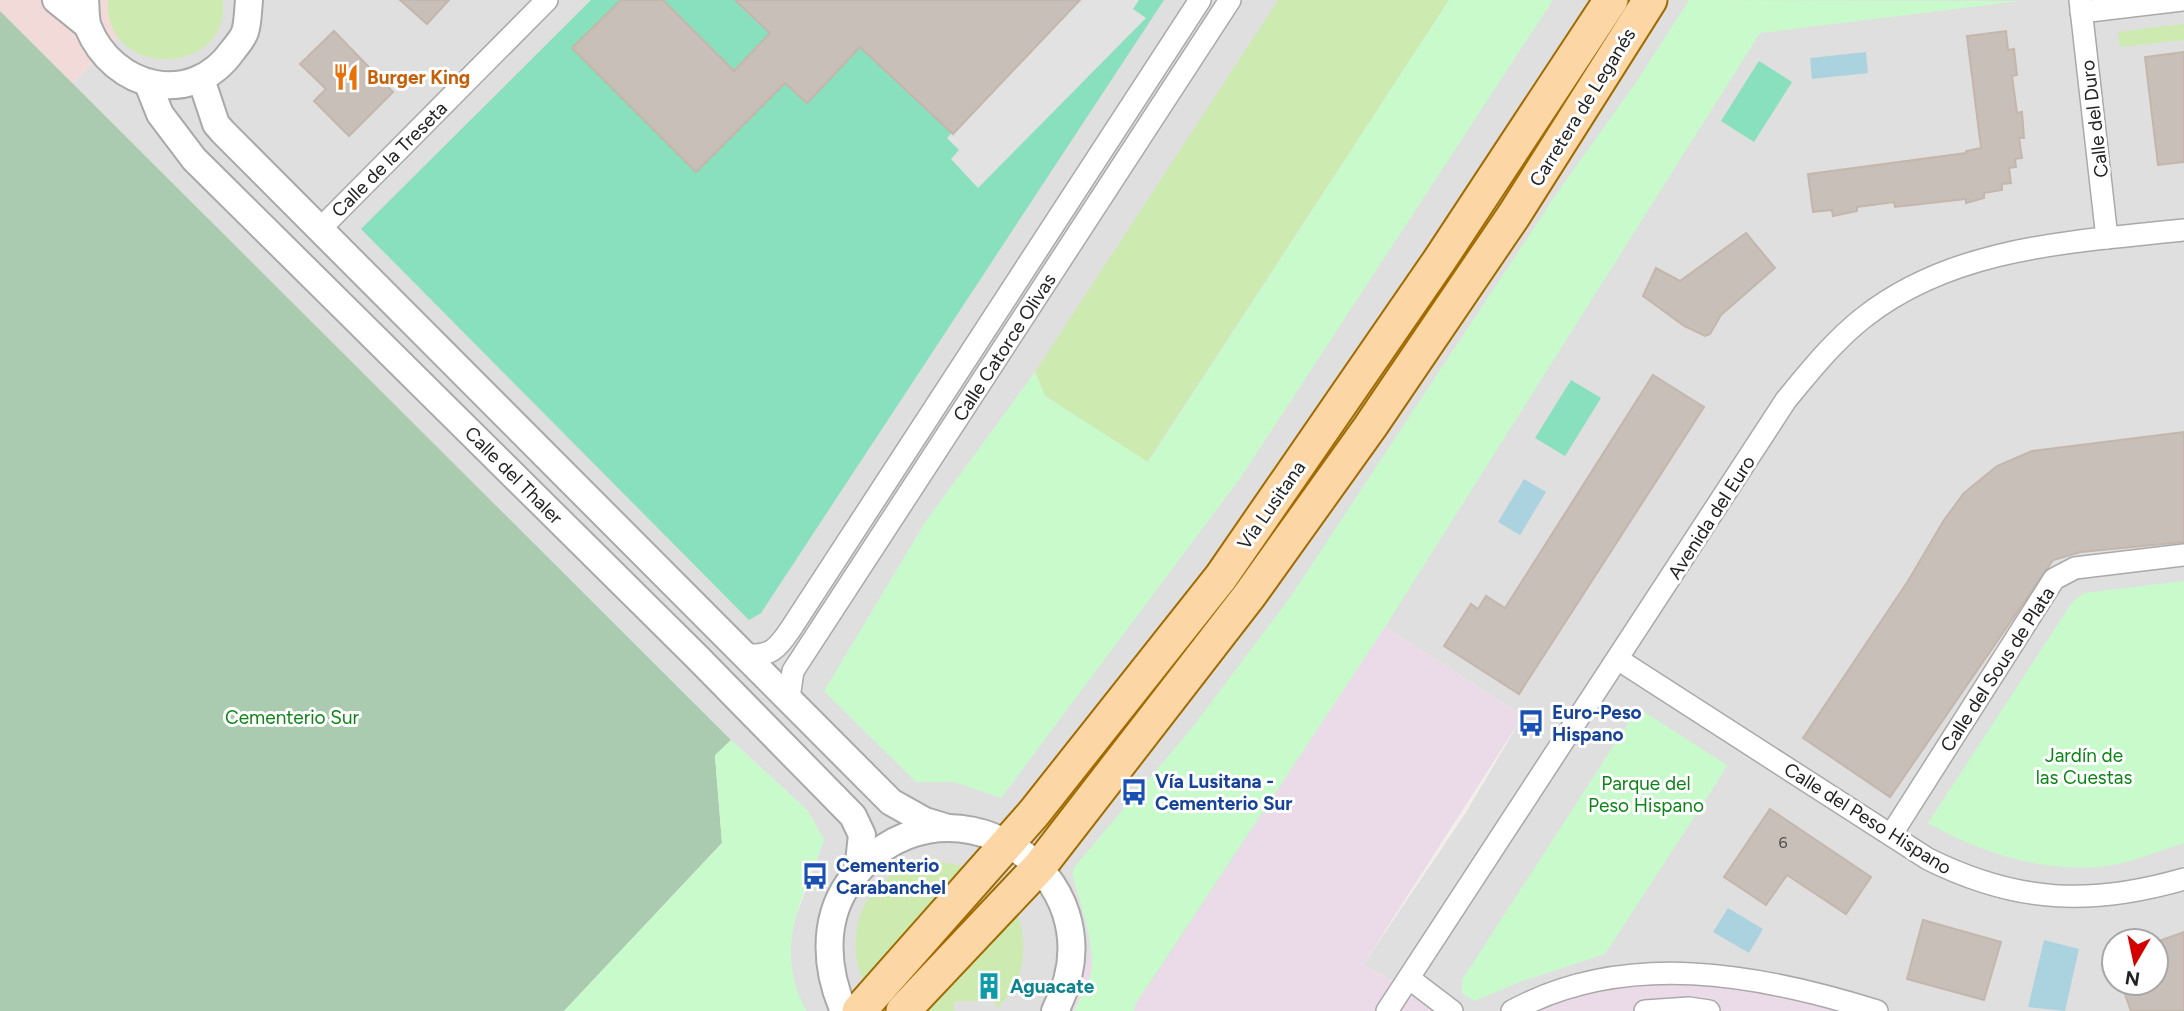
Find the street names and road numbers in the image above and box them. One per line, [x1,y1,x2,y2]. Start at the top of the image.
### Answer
street label: Carretera de Leganés [1524,24,1640,191]
street label: Calle del Duro [2076,59,2113,179]
street label: Calle de la Treseta [327,97,452,222]
street label: Calle Catorce Olivas [948,269,1061,426]
street label: Calle del Thaler [460,422,568,529]
street label: Avenida del Euro [1663,451,1760,583]
street label: Vía Lusitana [1232,457,1310,554]
street label: Calle del Sous de Plata [1936,583,2059,756]
street label: Calle del Peso Hispano [1780,758,1956,879]

